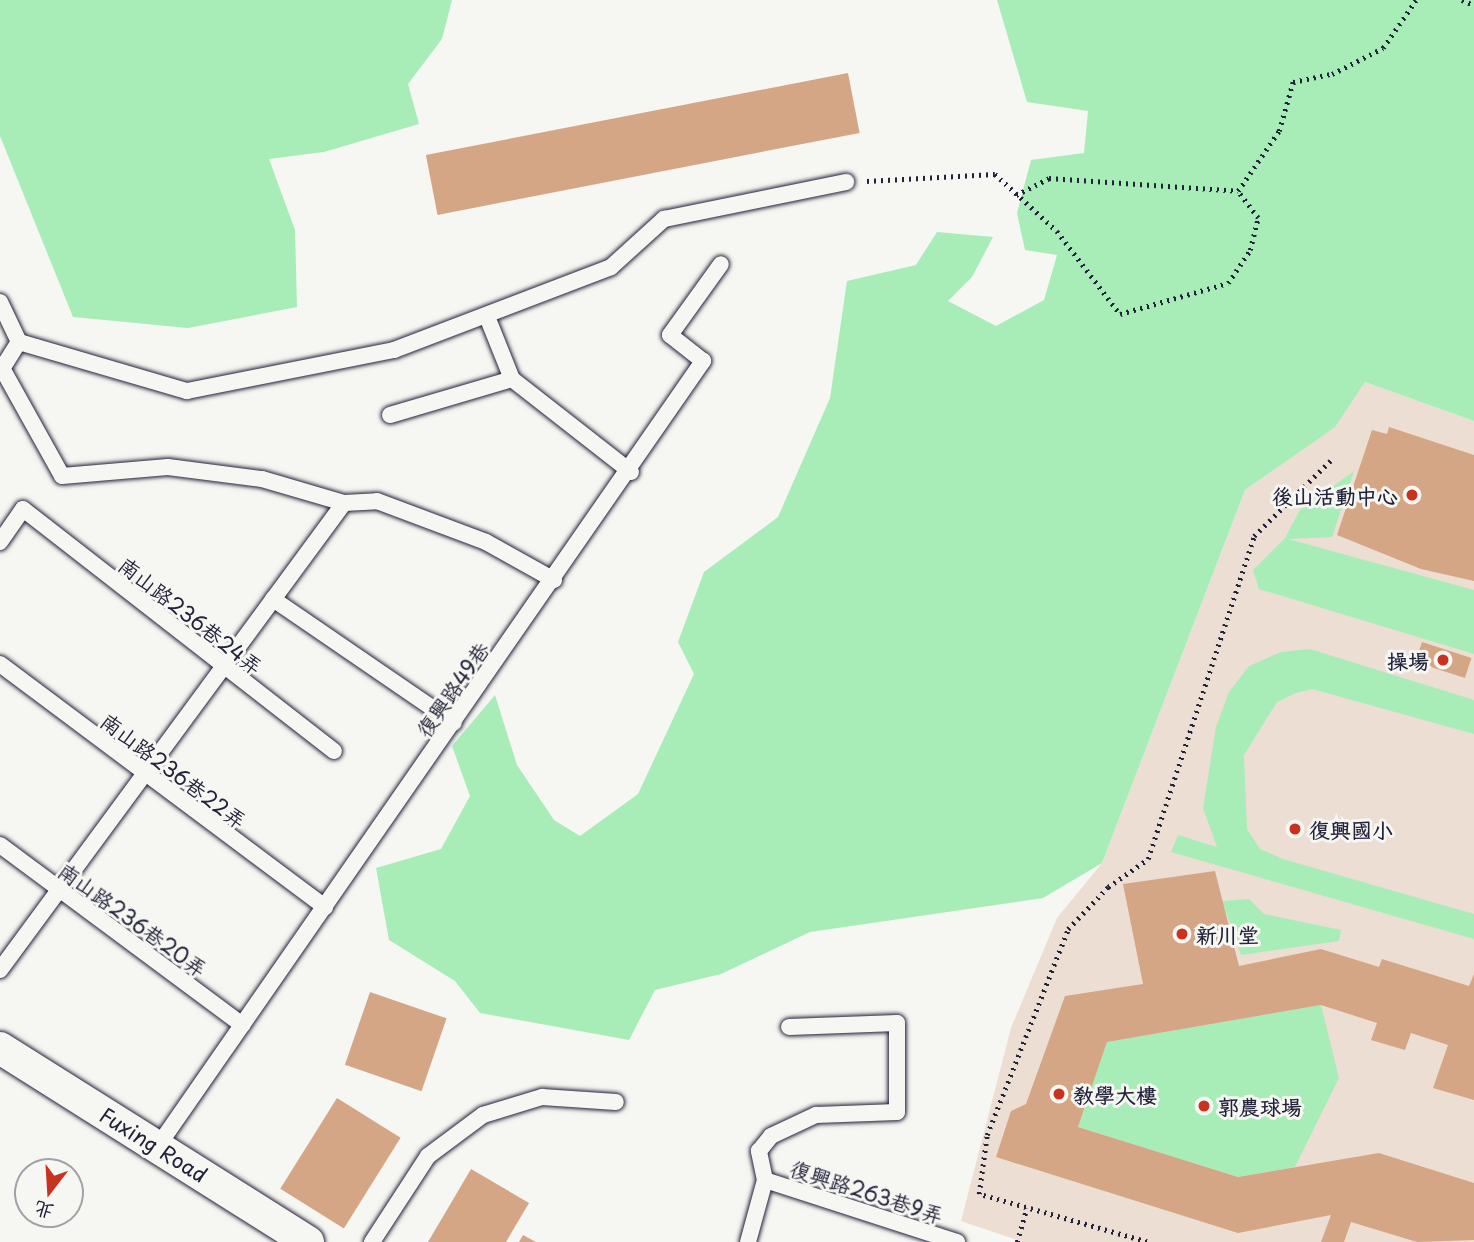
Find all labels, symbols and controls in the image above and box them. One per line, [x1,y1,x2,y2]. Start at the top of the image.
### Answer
place label: 後山活動中心 [1272,482,1398,508]
marker: 後山活動中心 [1404,487,1420,503]
street label: 南山路236巷24弄 [114,551,268,679]
street label: 復興路49巷 [410,637,494,741]
place label: 操場 [1387,647,1429,673]
marker: 操場 [1435,652,1451,668]
street label: 南山路236巷22弄 [96,707,252,833]
place label: 復興國小 [1309,816,1393,842]
marker: 復興國小 [1287,821,1303,837]
street label: 南山路236巷20弄 [54,857,212,981]
place label: 新川堂 [1196,921,1259,947]
marker: 新川堂 [1174,926,1190,942]
place label: 教學大樓 [1073,1081,1157,1107]
marker: 教學大樓 [1051,1086,1067,1102]
place label: 郭農球場 [1218,1093,1302,1119]
marker: 郭農球場 [1196,1098,1212,1114]
street label: Fuxing Road [96,1101,212,1187]
street label: 復興路263巷9弄 [787,1154,947,1228]
north arrow [14,1158,84,1228]
text: 北 [30,1195,57,1227]

